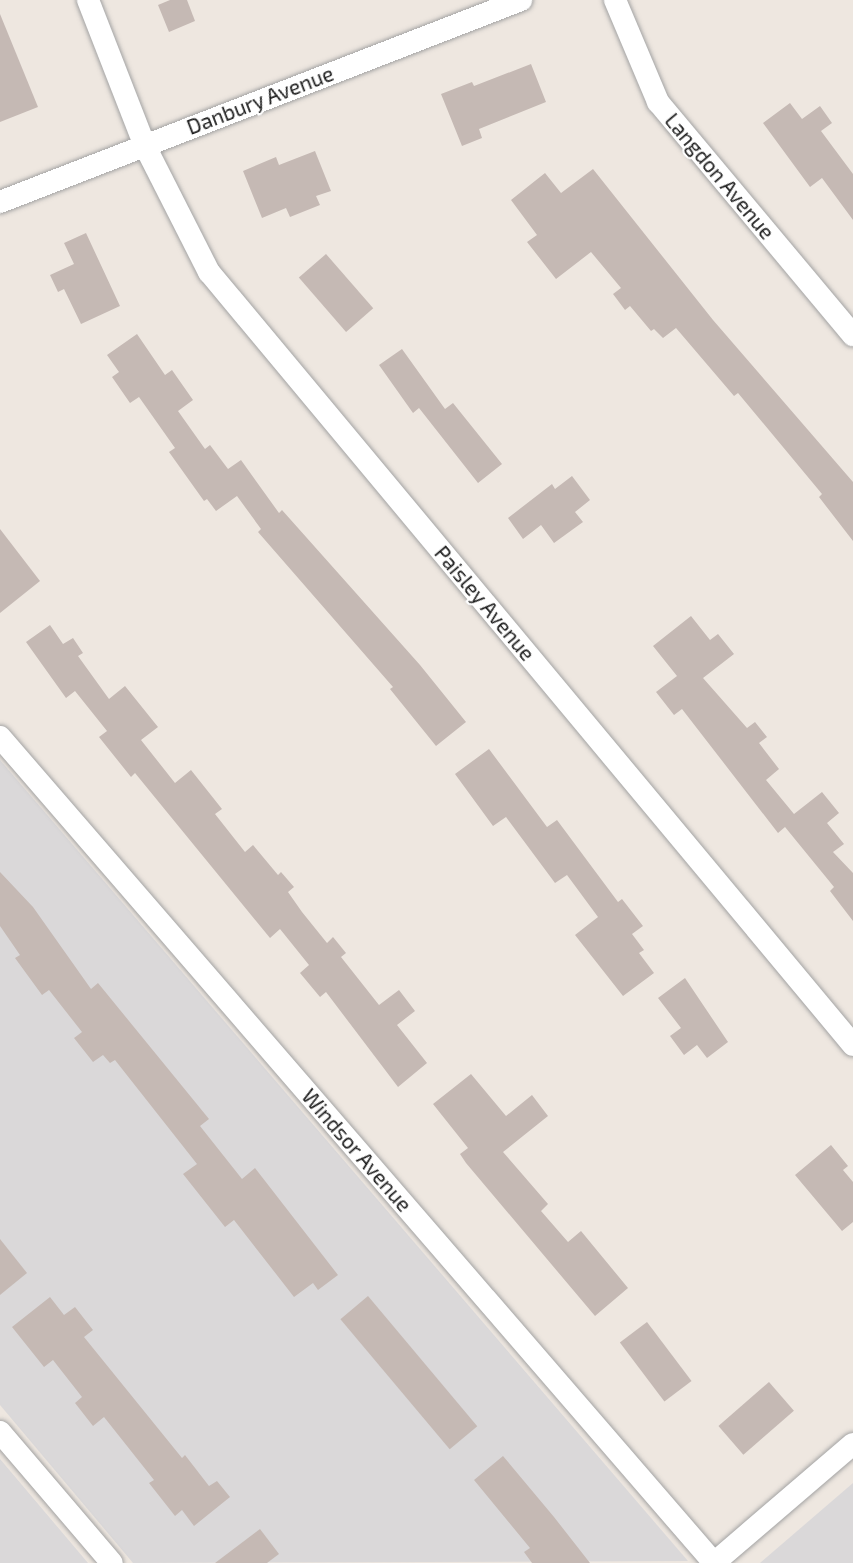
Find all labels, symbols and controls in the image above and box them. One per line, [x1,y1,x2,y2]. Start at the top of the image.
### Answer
street label: Danbury Avenue [183,60,337,140]
street label: Langdon Avenue [660,108,780,244]
street label: Paisley Avenue [429,540,541,666]
street label: Windsor Avenue [297,1083,417,1217]

